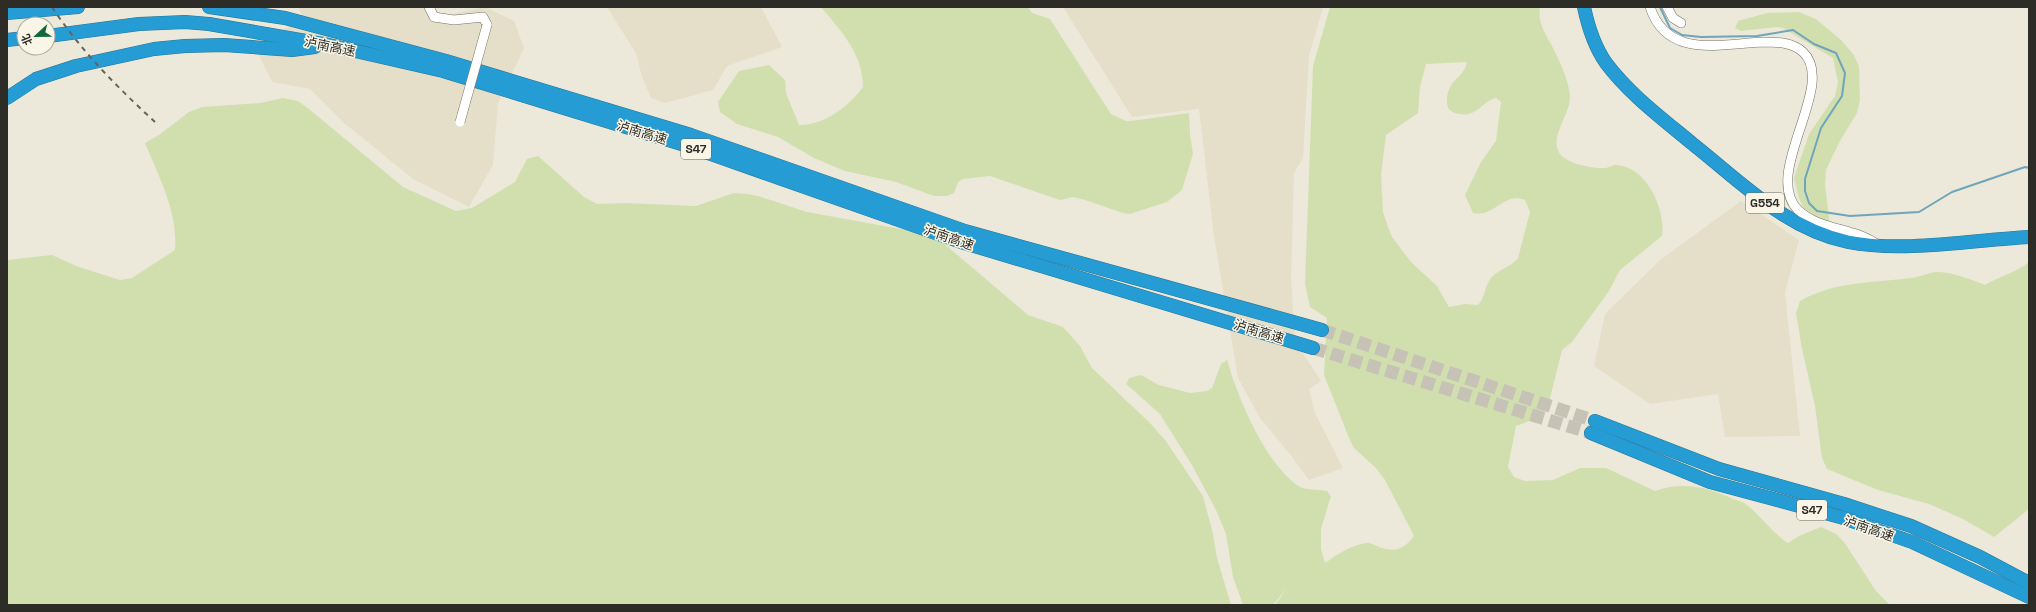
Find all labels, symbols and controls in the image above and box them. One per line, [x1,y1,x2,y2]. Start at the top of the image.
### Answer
north arrow [16,16,56,56]
text: 北 [18,32,35,47]
street label: 泸南高速 [303,33,357,60]
street label: 泸南高速 [614,117,669,148]
road number: S47 [681,139,711,159]
road number: G554 [1746,193,1784,213]
street label: 泸南高速 [921,221,976,254]
street label: 泸南高速 [1231,316,1286,347]
road number: S47 [1797,500,1827,520]
street label: 泸南高速 [1841,512,1896,545]

